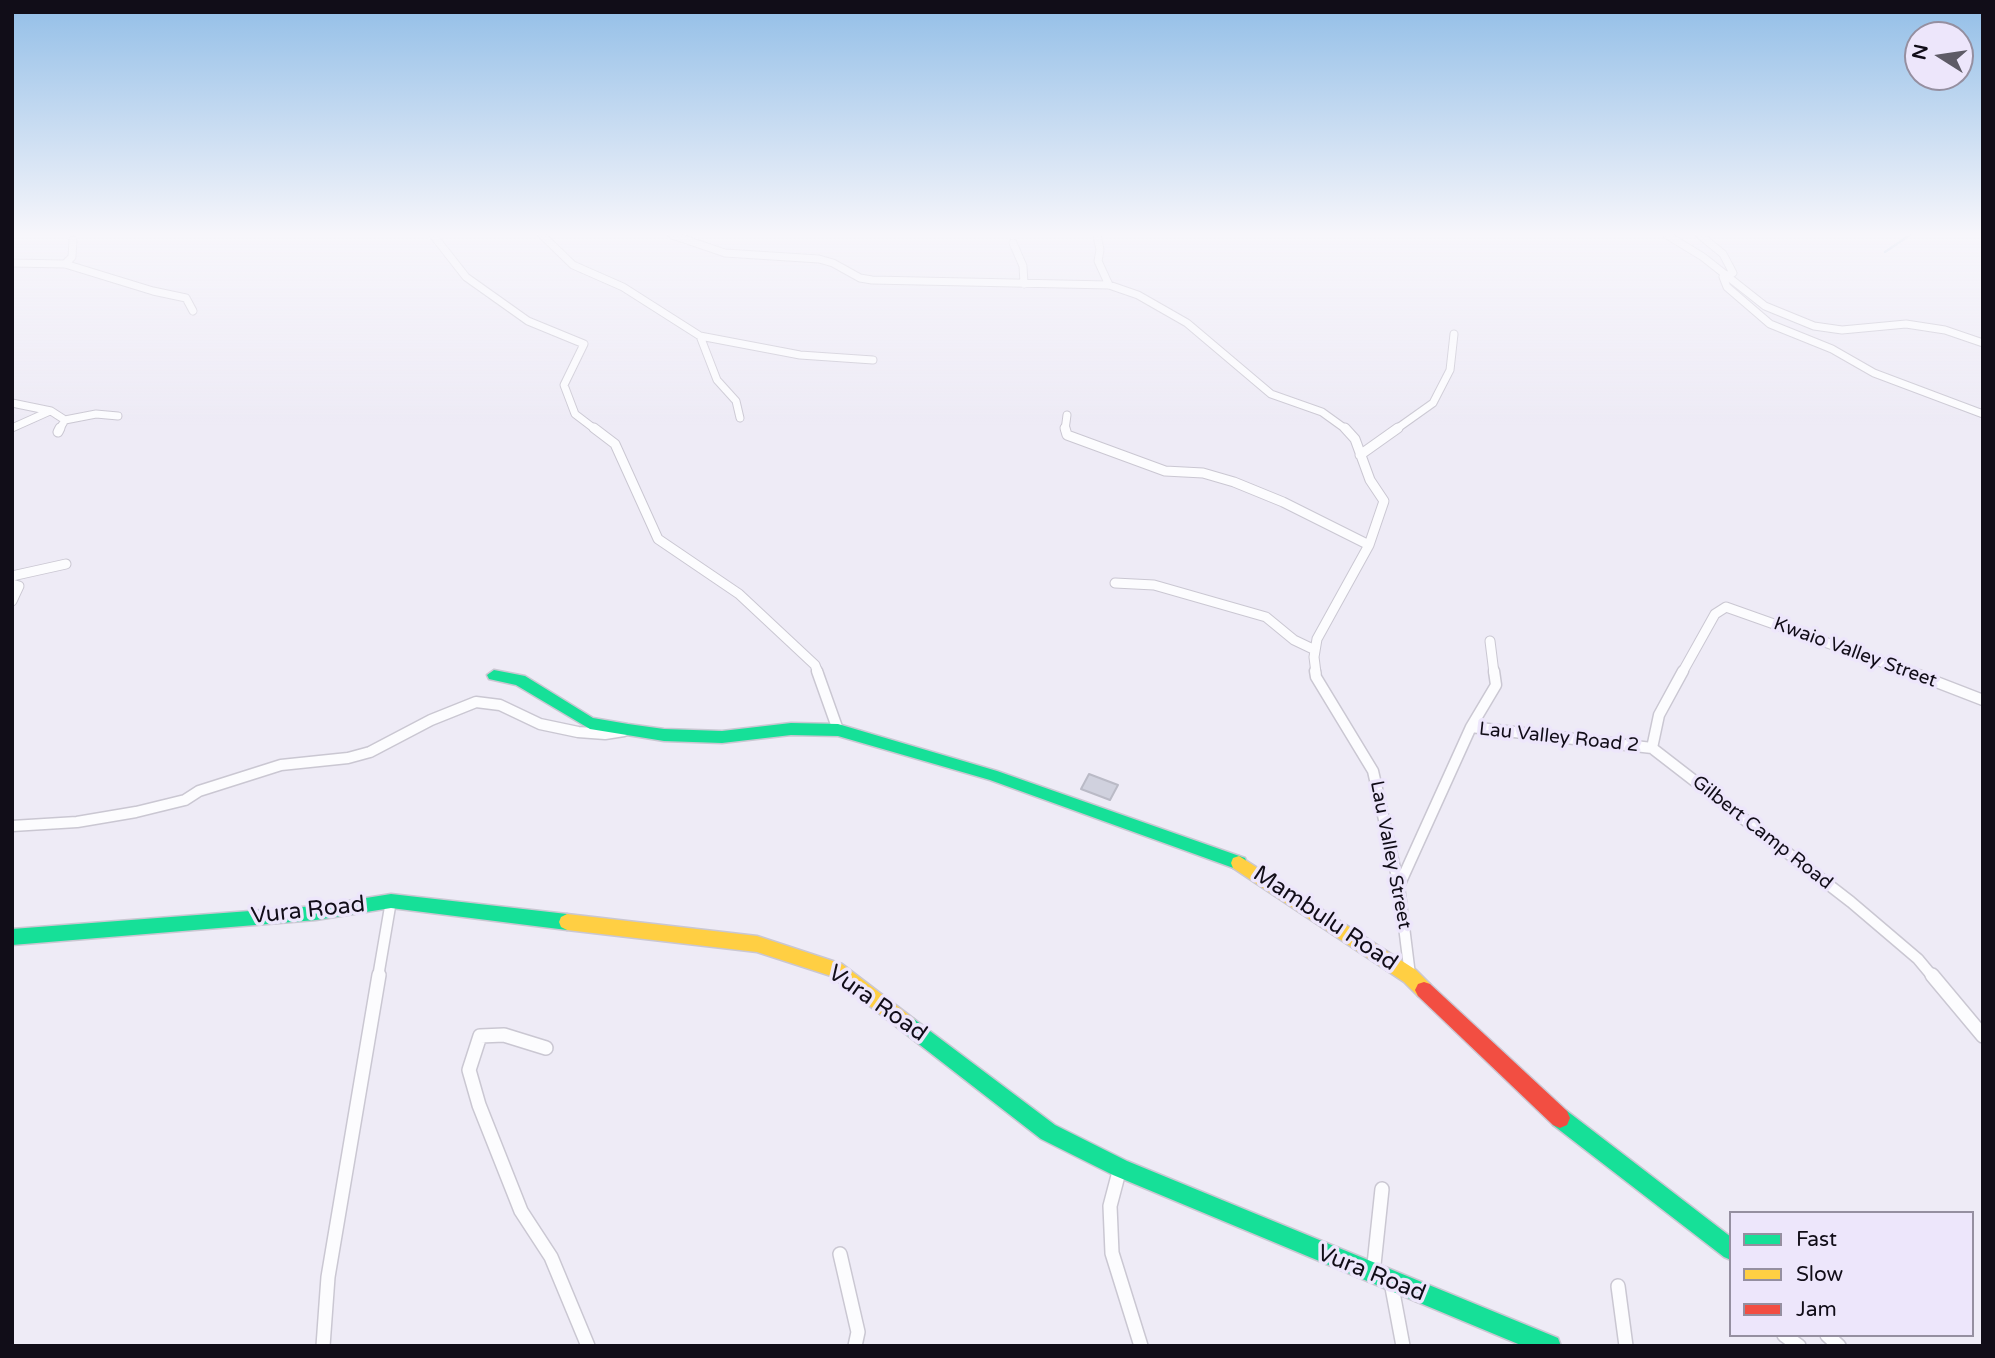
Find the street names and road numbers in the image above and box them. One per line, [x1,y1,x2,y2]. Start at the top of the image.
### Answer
street label: Kwaio Valley Street [1770,613,1940,693]
street label: Lau Valley Road 2 [1478,718,1640,758]
street label: Gilbert Camp Road [1687,771,1837,895]
street label: Lau Valley Street [1364,779,1416,931]
street label: Mambulu Road [1248,861,1402,977]
street label: Vura Road [250,891,366,931]
street label: Vura Road [822,960,932,1048]
street label: Vura Road [1313,1240,1429,1308]

